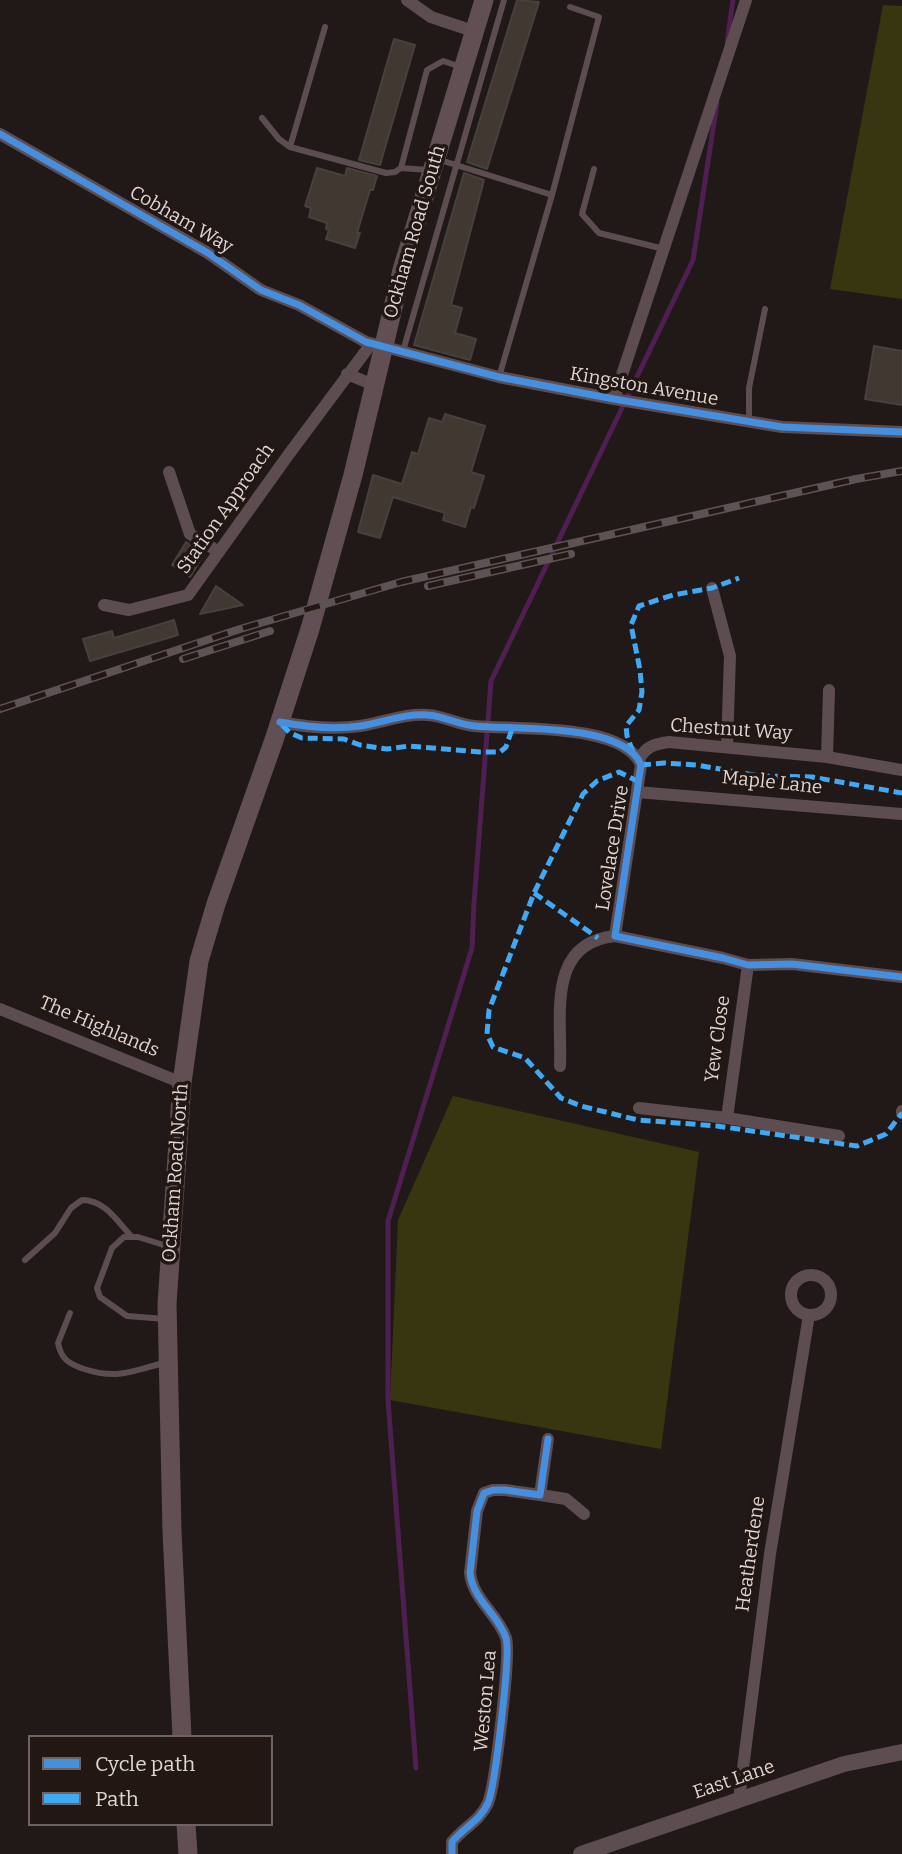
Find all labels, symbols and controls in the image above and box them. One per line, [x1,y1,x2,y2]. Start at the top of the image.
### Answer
street label: Ockham Road South [379,143,451,321]
street label: Cobham Way [125,181,237,259]
street label: Kingston Avenue [568,363,720,411]
street label: Station Approach [173,439,279,579]
street label: Chestnut Way [669,714,793,746]
street label: Maple Lane [721,766,823,800]
street label: Lovelace Drive [592,784,634,912]
street label: The Highlands [36,992,162,1062]
street label: Yew Close [701,994,735,1084]
street label: Ockham Road North [158,1083,194,1263]
street label: Heatherdene [732,1495,770,1613]
street label: Weston Lea [470,1649,502,1753]
legend [28,1735,273,1826]
text: Cycle path [95,1751,195,1777]
street label: East Lane [690,1755,778,1805]
text: Path [95,1786,139,1812]

